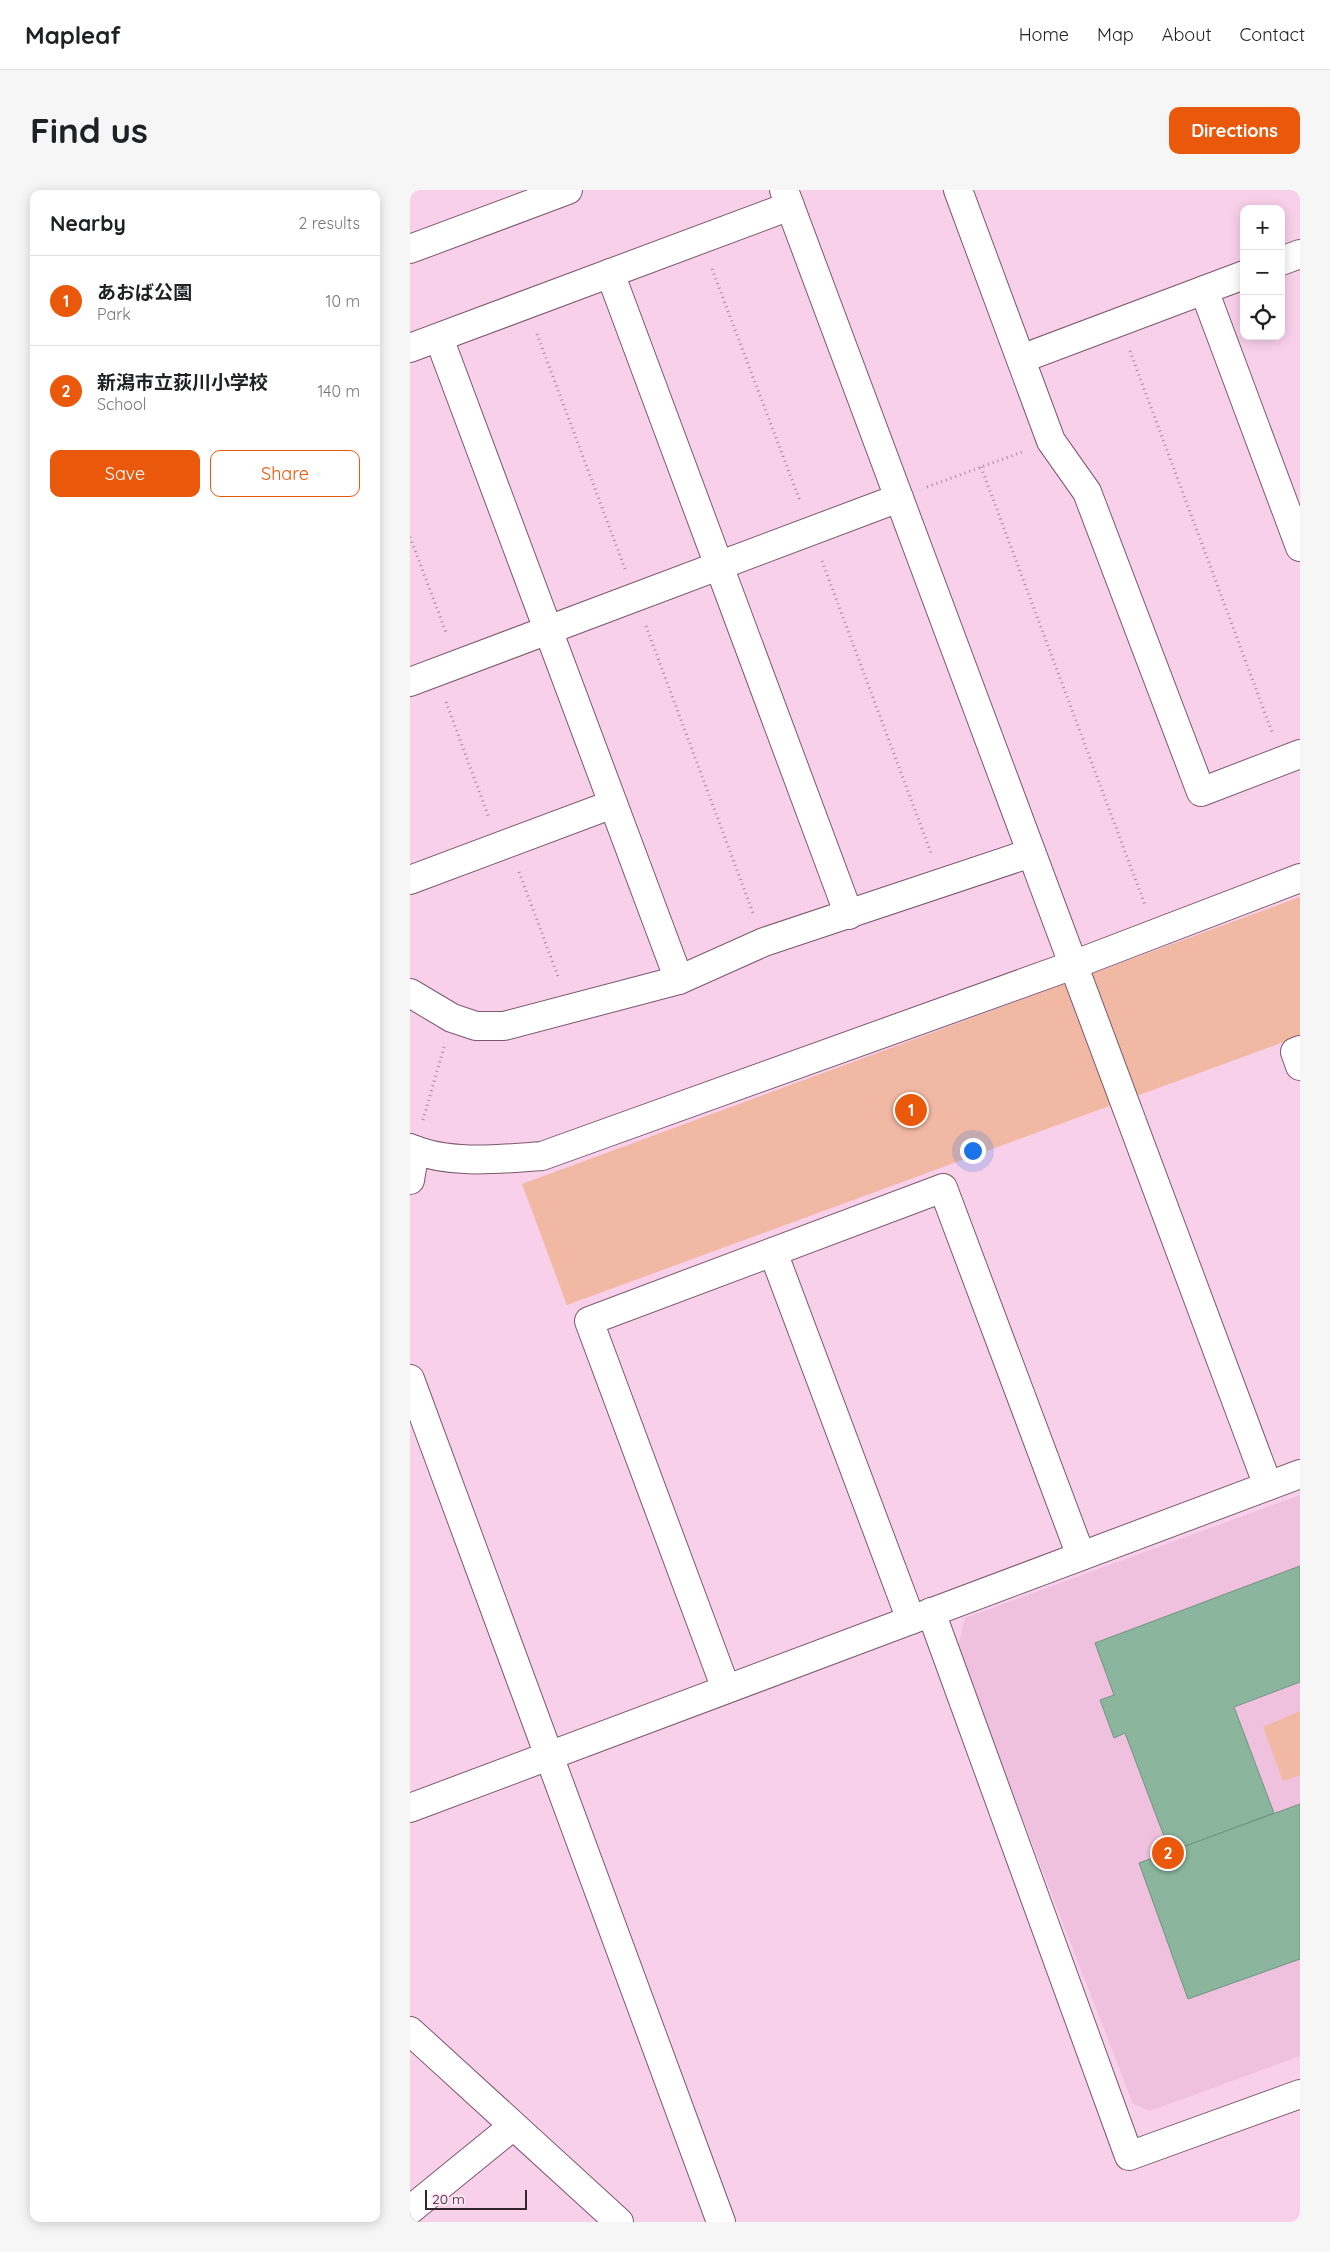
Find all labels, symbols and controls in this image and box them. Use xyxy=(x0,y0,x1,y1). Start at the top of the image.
text: Mapleaf xyxy=(25,20,121,50)
text: Home xyxy=(1019,23,1069,46)
text: Map xyxy=(1097,23,1134,46)
text: About xyxy=(1162,23,1212,46)
text: Contact xyxy=(1240,23,1305,46)
button: Directions xyxy=(1169,107,1300,154)
text: Find us xyxy=(30,108,148,152)
map controls xyxy=(1240,205,1285,340)
button: + xyxy=(1240,205,1285,250)
text: Nearby xyxy=(50,210,126,236)
text: 2 results xyxy=(298,213,360,233)
button: − xyxy=(1240,250,1285,295)
text: あおば公園 xyxy=(97,280,192,304)
text: 1 xyxy=(63,291,69,311)
text: 10 m xyxy=(326,291,360,311)
button: locate xyxy=(1240,295,1285,340)
text: Park xyxy=(97,304,131,324)
text: 新潟市立荻川小学校 xyxy=(97,370,268,394)
text: 2 xyxy=(61,381,71,401)
text: 140 m xyxy=(317,381,360,401)
text: School xyxy=(97,394,146,414)
button: Save xyxy=(50,450,200,497)
button: Share xyxy=(210,450,360,497)
pin: 1 xyxy=(895,1091,927,1129)
your location xyxy=(960,1138,986,1164)
pin: 2 xyxy=(1152,1834,1184,1872)
scale bar xyxy=(425,2187,528,2210)
text: 20 m xyxy=(432,2190,465,2208)

